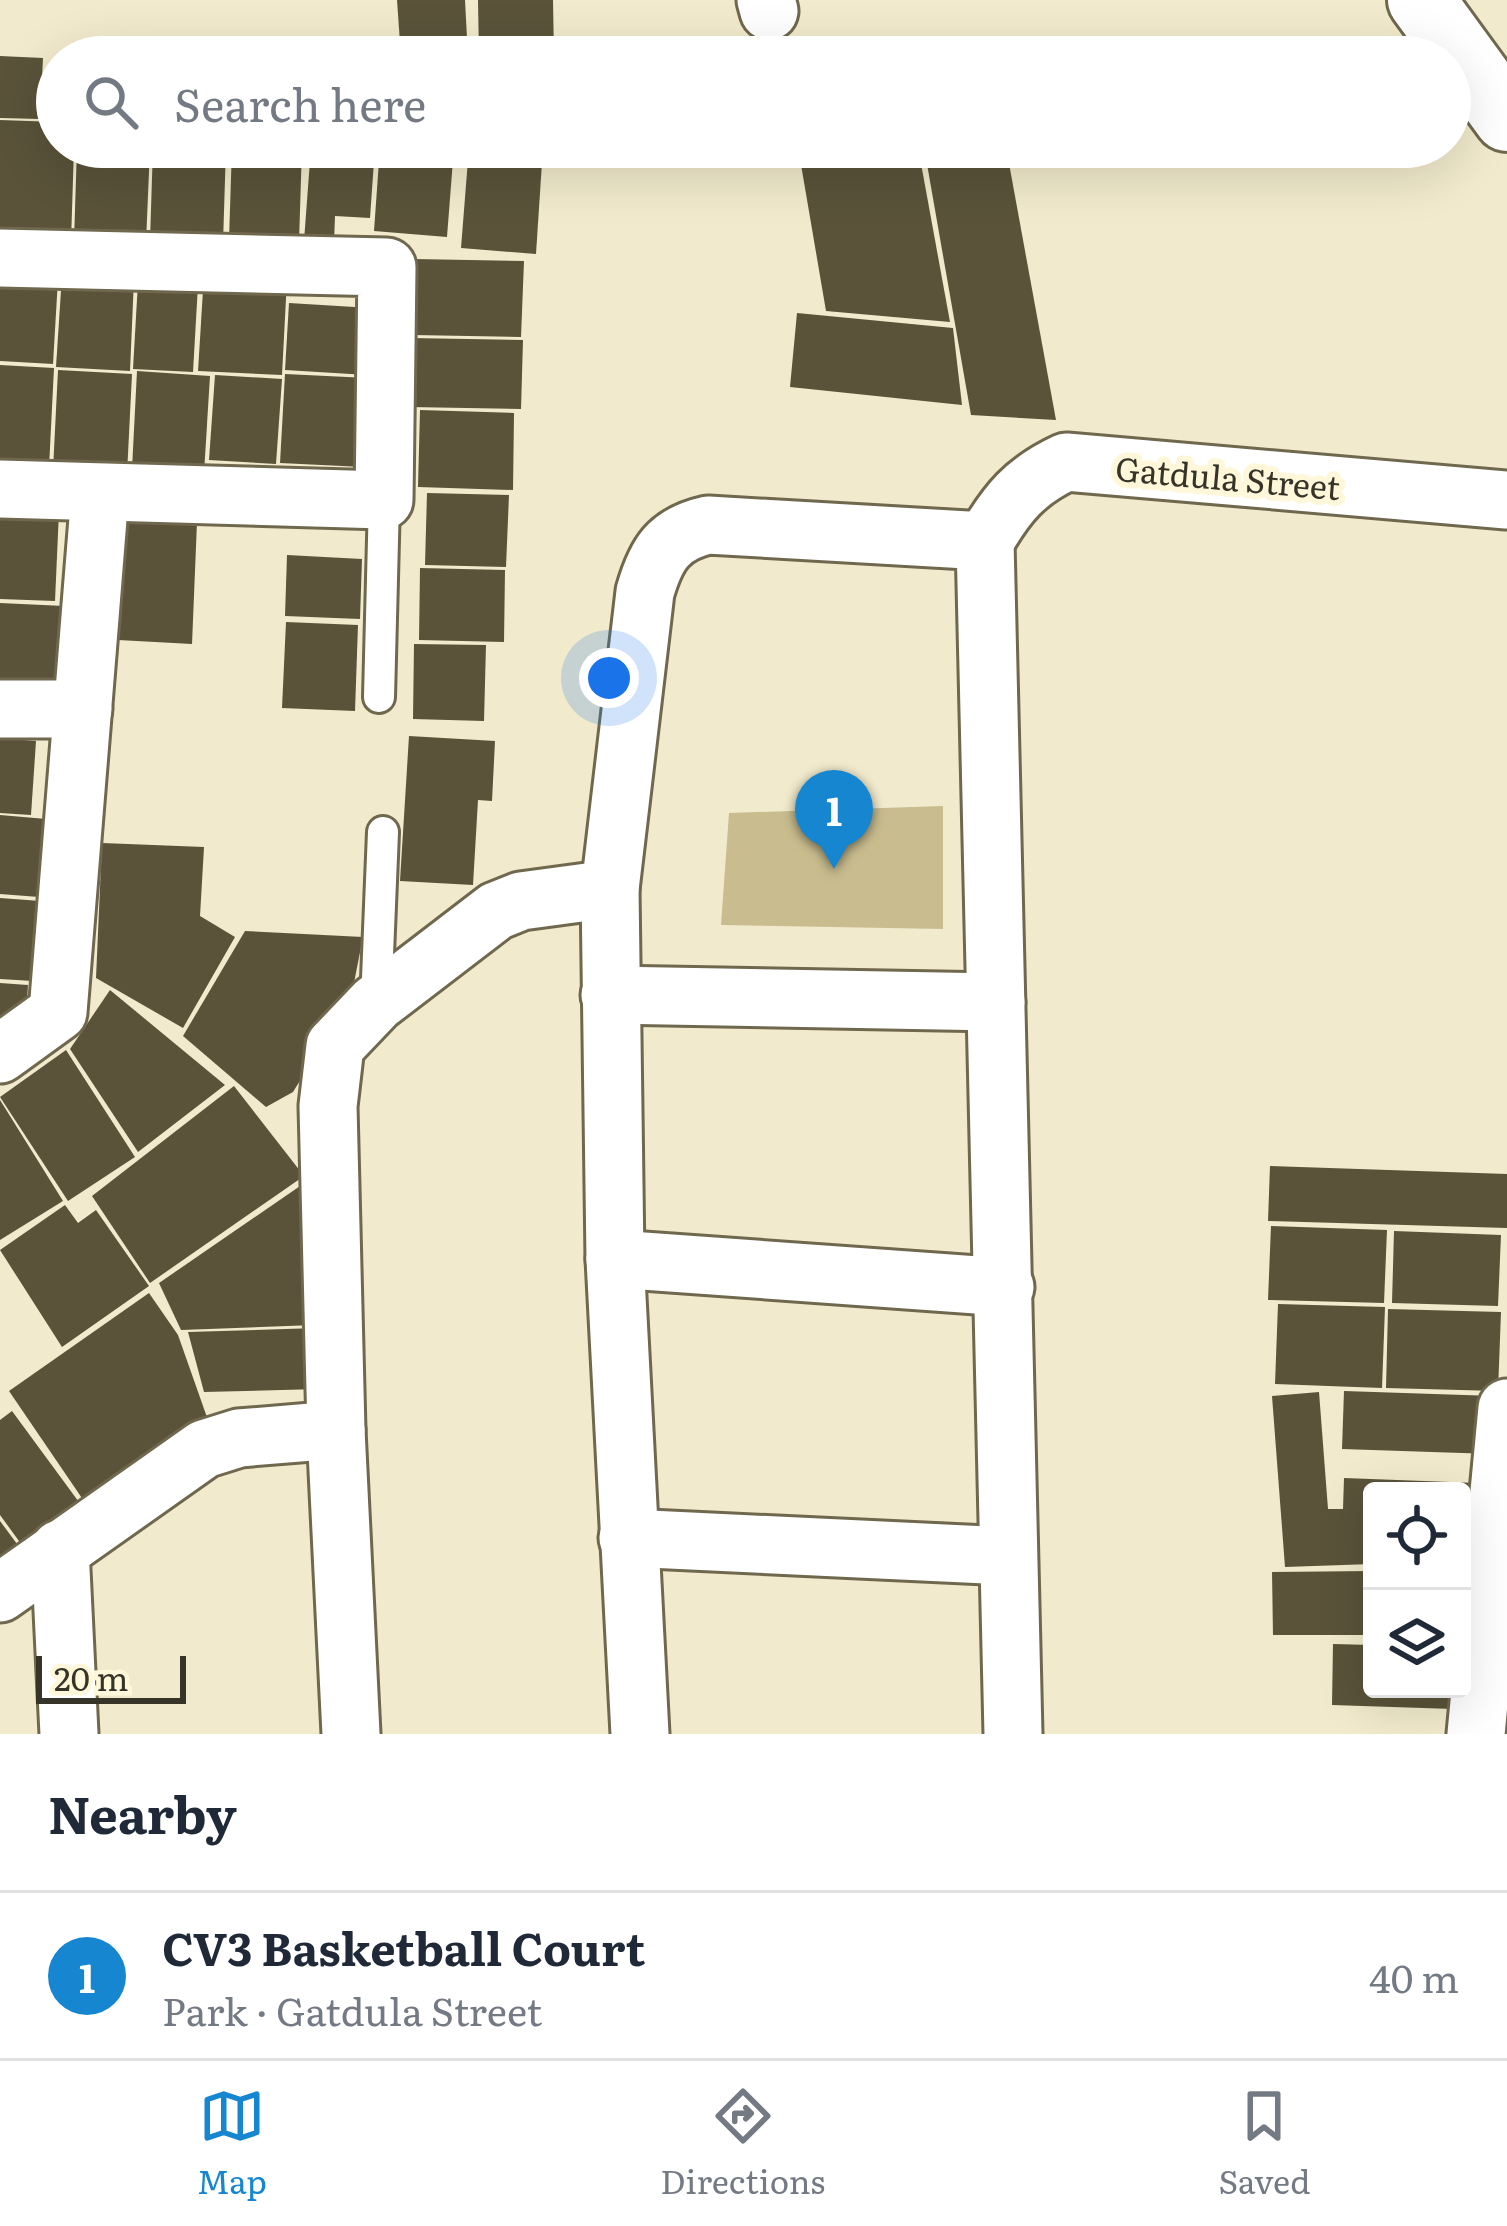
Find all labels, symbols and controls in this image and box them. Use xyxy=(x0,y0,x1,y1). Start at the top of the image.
search box xyxy=(36,36,1471,168)
icon: search xyxy=(78,69,144,135)
text: Search here xyxy=(174,69,426,136)
street label: Gatdula Street xyxy=(1114,442,1343,510)
your location xyxy=(579,648,639,708)
pin: 1 xyxy=(795,770,873,869)
map controls xyxy=(1363,1482,1471,1698)
button: locate xyxy=(1363,1482,1471,1590)
button: layers xyxy=(1363,1590,1471,1698)
scale bar xyxy=(36,1650,186,1703)
text: 20 m xyxy=(54,1652,128,1701)
text: Nearby xyxy=(48,1774,237,1850)
text: CV3 Basketball Court xyxy=(162,1913,645,1980)
text: 1 xyxy=(79,1947,95,2005)
text: 40 m xyxy=(1369,1947,1459,2005)
text: Park · Gatdula Street xyxy=(162,1980,542,2038)
tab: Map xyxy=(197,2083,267,2204)
tab: Directions xyxy=(660,2083,825,2204)
tab: Saved xyxy=(1218,2083,1310,2204)

